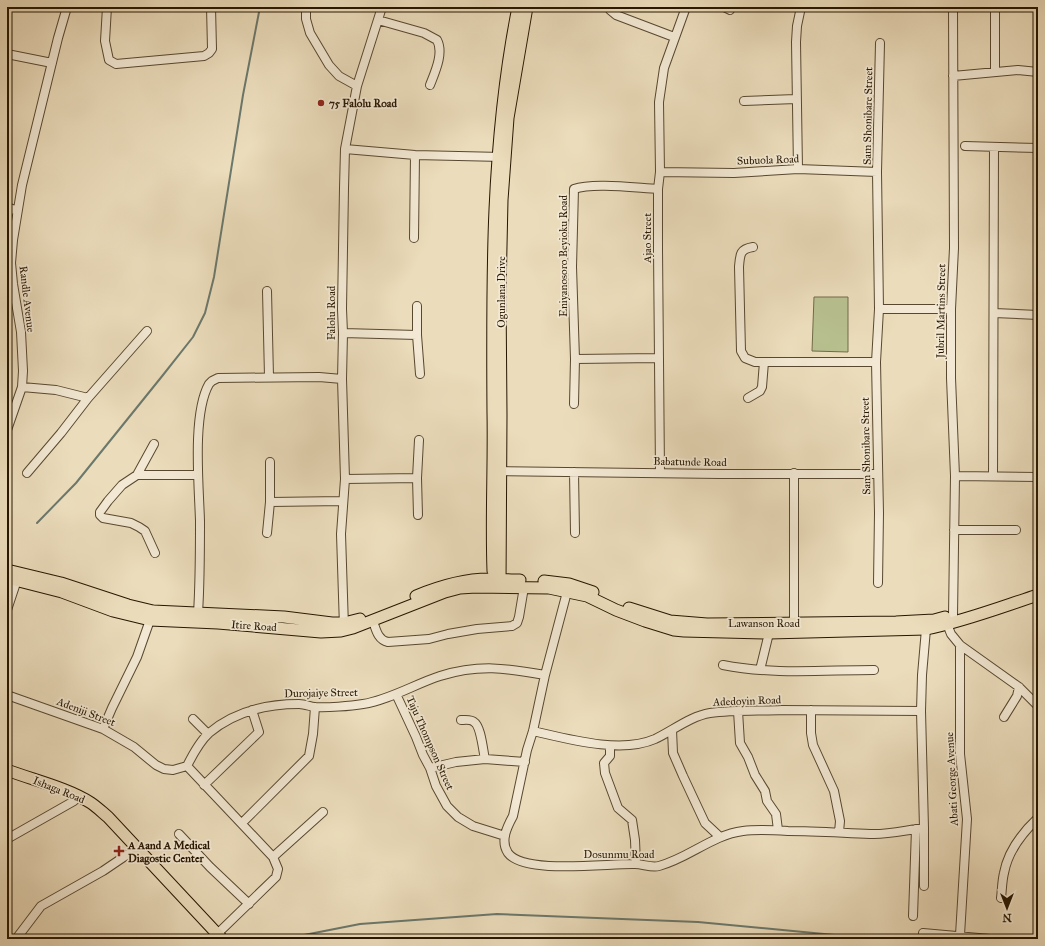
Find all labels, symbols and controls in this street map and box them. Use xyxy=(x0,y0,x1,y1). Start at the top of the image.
street label: Sam Shonibare Street xyxy=(861,67,875,165)
place label: 75 Falolu Road xyxy=(329,97,397,110)
marker: 75 Falolu Road xyxy=(316,98,326,108)
street label: Subuola Road xyxy=(737,152,800,168)
street label: Eniyanosoro Beyioku Road xyxy=(557,195,570,317)
street label: Ajao Street xyxy=(641,213,654,264)
street label: Ogunlana Drive xyxy=(495,256,508,328)
street label: Jubril Martins Street xyxy=(934,264,949,359)
street label: Randle Avenue xyxy=(16,265,38,333)
street label: Falolu Road xyxy=(325,285,338,340)
street label: Sam Shonibare Street xyxy=(859,397,873,495)
street label: Babatunde Road xyxy=(653,455,727,469)
street label: Lawanson Road xyxy=(728,617,800,630)
street label: Itire Road xyxy=(231,618,278,634)
street label: Durojaiye Street xyxy=(284,686,358,700)
street label: Adedoyin Road xyxy=(712,693,782,709)
street label: Adeniji Street xyxy=(54,694,117,729)
street label: Taju Thompson Street xyxy=(403,694,457,792)
street label: Abati George Avenue xyxy=(943,731,961,827)
street label: Ishaga Road xyxy=(31,774,87,807)
place label: A Aand A Medical Diagostic Center xyxy=(127,839,211,865)
marker: A Aand A Medical Diagostic Center xyxy=(113,845,125,857)
street label: Dosunmu Road xyxy=(584,848,655,861)
north arrow xyxy=(987,888,1027,928)
text: N xyxy=(1002,911,1012,924)

